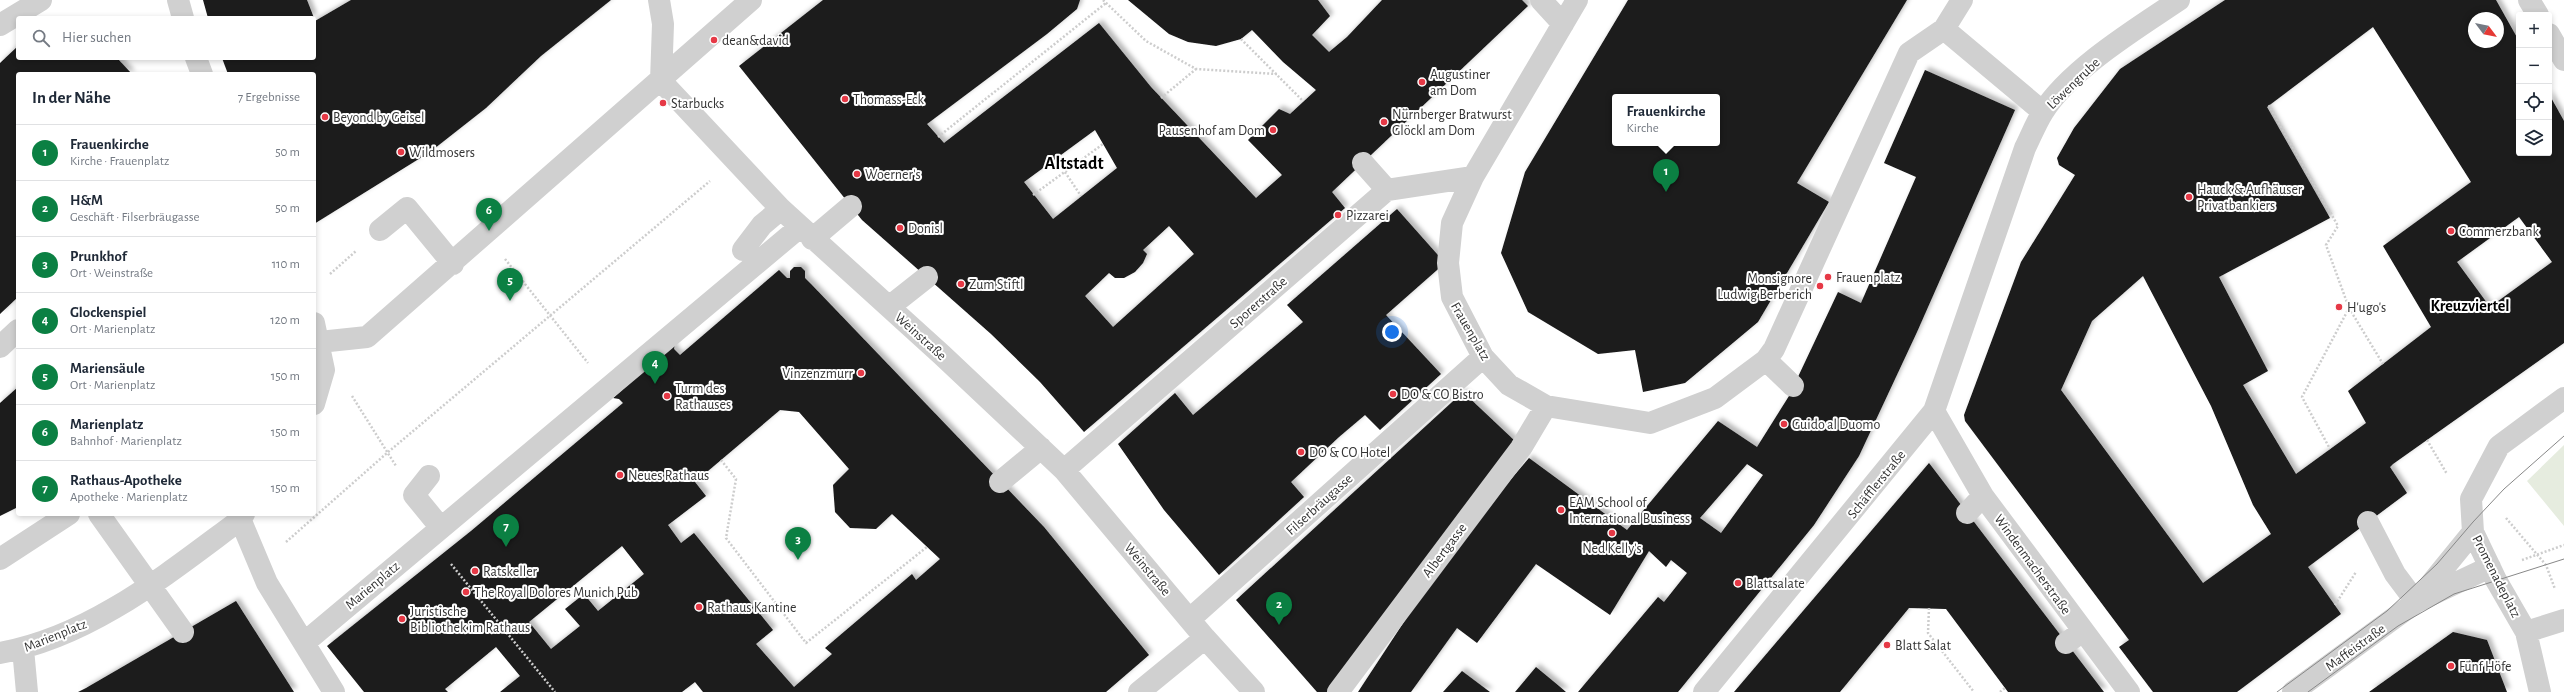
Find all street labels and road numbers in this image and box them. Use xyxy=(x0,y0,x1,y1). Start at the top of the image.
street label: Löwengrube xyxy=(2045,55,2103,112)
street label: Sporerstraße xyxy=(1227,274,1290,331)
street label: Frauenplatz xyxy=(1448,300,1492,363)
street label: Weinstraße xyxy=(892,310,949,363)
street label: Schäfflerstraße xyxy=(1845,448,1908,521)
street label: Filserbräugasse xyxy=(1284,471,1356,538)
street label: Windenmacherstraße xyxy=(1991,512,2073,617)
street label: Albertgasse xyxy=(1420,521,1470,580)
street label: Promenadeplatz xyxy=(2469,533,2523,620)
street label: Weinstraße xyxy=(1121,541,1173,599)
street label: Marienplatz xyxy=(343,559,403,612)
street label: Marienplatz xyxy=(22,617,89,655)
street label: Maffeistraße xyxy=(2323,622,2388,674)

